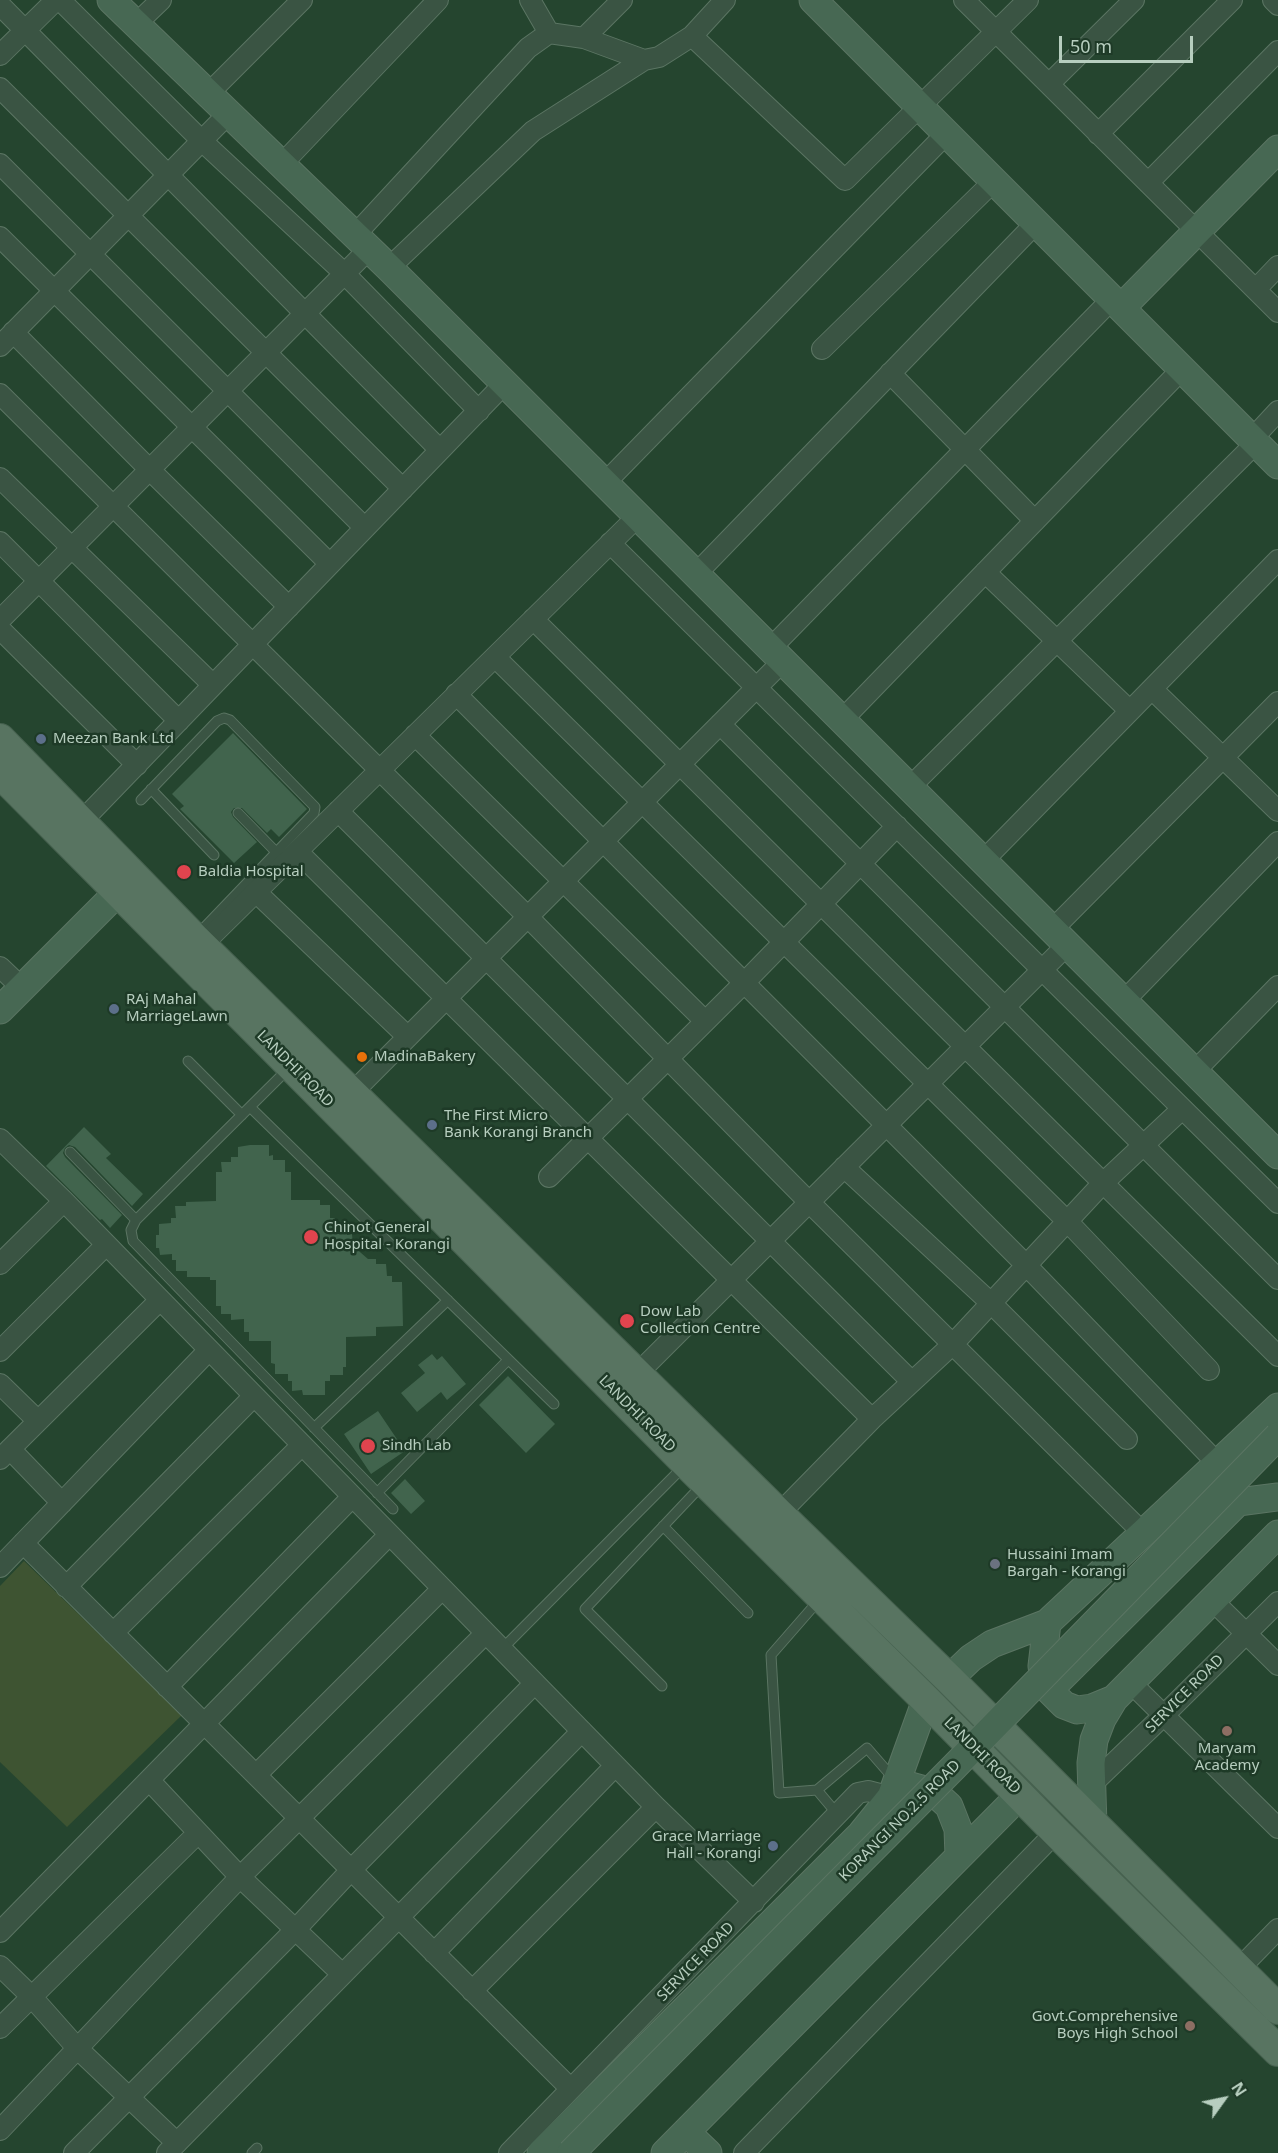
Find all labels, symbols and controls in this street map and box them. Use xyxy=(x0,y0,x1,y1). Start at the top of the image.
scale bar xyxy=(1062,24,1196,62)
text: 50 m xyxy=(1070,34,1112,58)
place label: Meezan Bank Ltd xyxy=(53,730,174,748)
marker: Meezan Bank Ltd xyxy=(34,732,48,746)
marker: Baldia Hospital xyxy=(175,863,193,881)
place label: Baldia Hospital xyxy=(198,863,304,881)
place label: RAj Mahal MarriageLawn xyxy=(126,991,228,1026)
marker: RAj Mahal MarriageLawn xyxy=(107,1002,121,1016)
street label: LANDHI ROAD xyxy=(253,1027,337,1111)
place label: MadinaBakery xyxy=(374,1048,475,1066)
marker: MadinaBakery xyxy=(355,1050,369,1064)
place label: The First Micro Bank Korangi Branch xyxy=(444,1107,592,1142)
marker: The First Micro Bank Korangi Branch xyxy=(425,1118,439,1132)
place label: Chinot General Hospital - Korangi xyxy=(324,1219,450,1254)
marker: Chinot General Hospital - Korangi xyxy=(302,1228,320,1246)
place label: Dow Lab Collection Centre xyxy=(640,1303,760,1338)
marker: Dow Lab Collection Centre xyxy=(618,1312,636,1330)
street label: LANDHI ROAD xyxy=(595,1372,679,1456)
marker: Sindh Lab xyxy=(359,1437,377,1455)
place label: Sindh Lab xyxy=(382,1437,451,1455)
place label: Hussaini Imam Bargah - Korangi xyxy=(1007,1546,1126,1581)
marker: Hussaini Imam Bargah - Korangi xyxy=(988,1557,1002,1571)
street label: SERVICE ROAD xyxy=(1142,1651,1228,1737)
street label: LANDHI ROAD xyxy=(940,1714,1024,1798)
marker: Maryam Academy xyxy=(1220,1724,1234,1738)
place label: Maryam Academy xyxy=(1195,1740,1259,1775)
street label: KORANGI NO.2.5 ROAD xyxy=(836,1757,964,1885)
place label: Grace Marriage Hall - Korangi xyxy=(652,1828,761,1863)
marker: Grace Marriage Hall - Korangi xyxy=(766,1839,780,1853)
street label: SERVICE ROAD xyxy=(654,1919,738,2005)
place label: Govt.Comprehensive Boys High School xyxy=(1032,2008,1178,2043)
marker: Govt.Comprehensive Boys High School xyxy=(1183,2019,1197,2033)
north arrow xyxy=(1194,2069,1254,2129)
text: N xyxy=(1226,2078,1252,2101)

